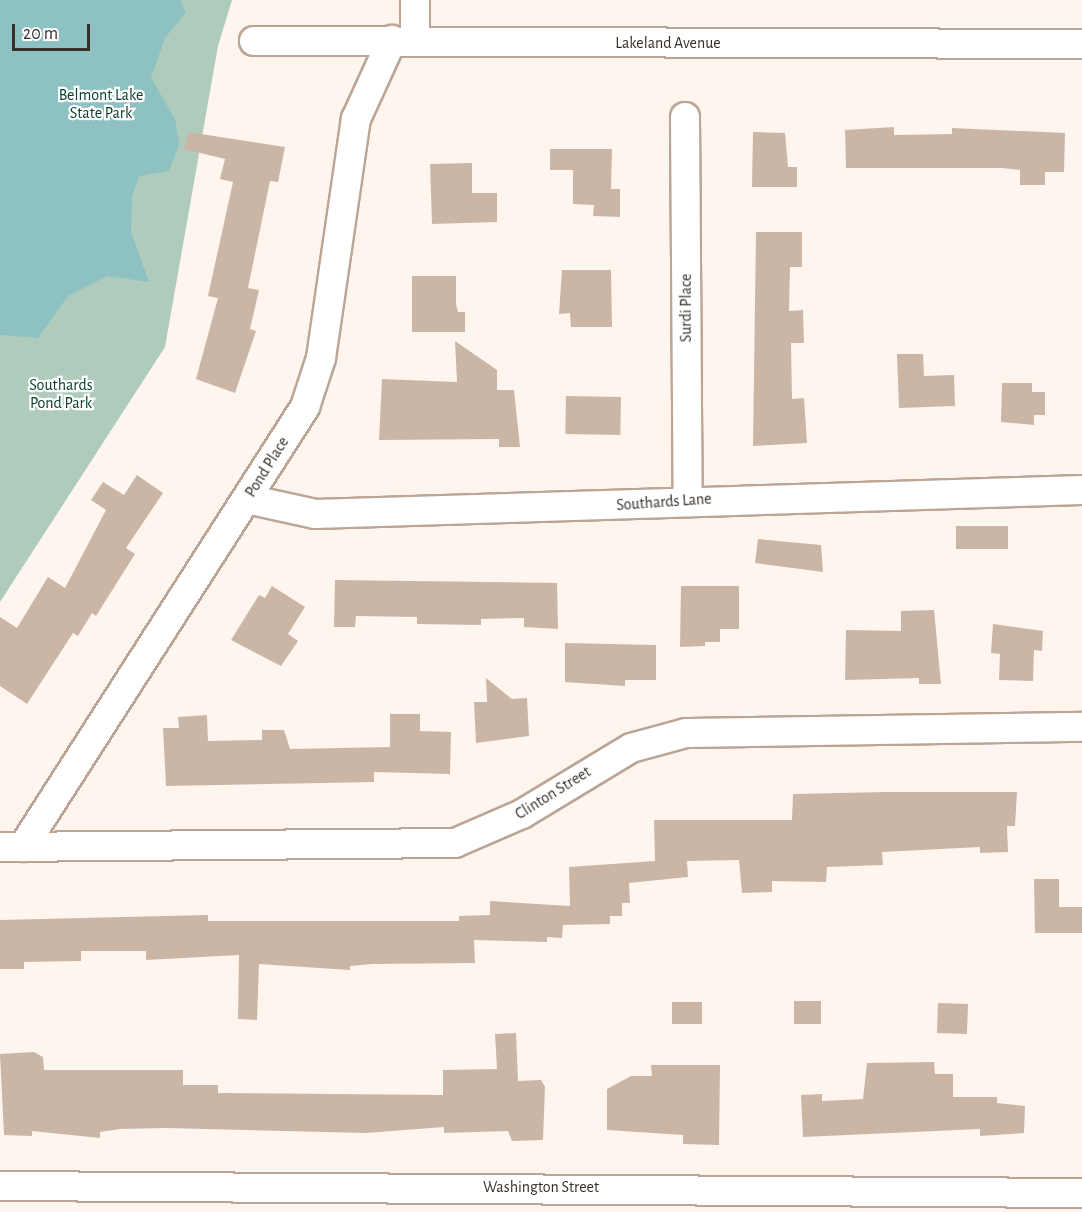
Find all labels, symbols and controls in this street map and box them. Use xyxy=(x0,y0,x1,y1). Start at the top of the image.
scale bar xyxy=(15,12,93,50)
text: 20 m xyxy=(23,25,58,43)
street label: Lakeland Avenue xyxy=(615,33,721,53)
park label: Belmont Lake State Park xyxy=(59,85,143,123)
street label: Surdi Place xyxy=(676,274,696,342)
park label: Southards Pond Park xyxy=(29,375,93,413)
street label: Pond Place xyxy=(241,433,293,501)
street label: Southards Lane xyxy=(616,489,712,515)
street label: Clinton Street xyxy=(512,762,594,824)
street label: Washington Street xyxy=(483,1177,599,1197)

